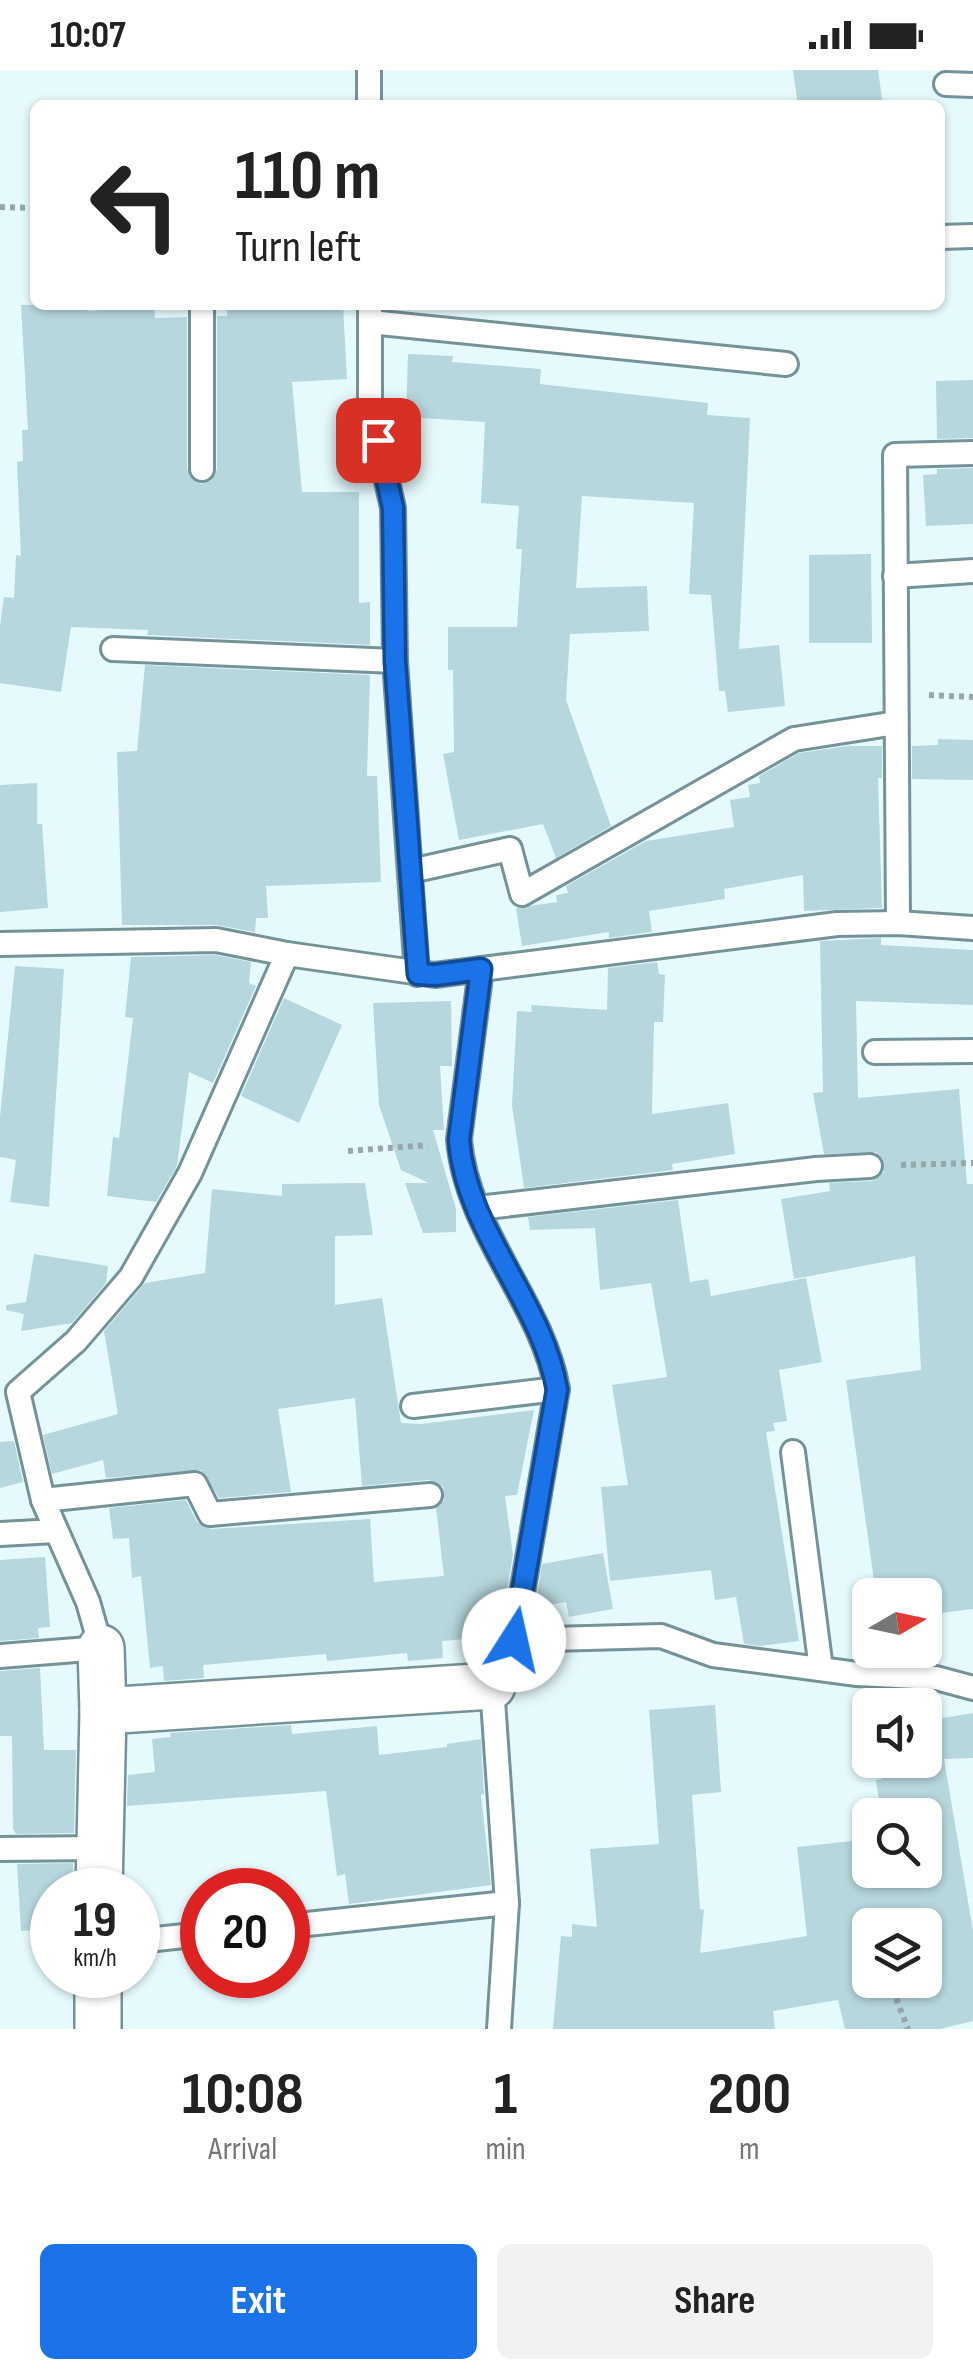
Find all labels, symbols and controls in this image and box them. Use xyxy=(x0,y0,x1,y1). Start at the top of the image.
text: 10:07 xyxy=(50,13,126,58)
text: 110 m xyxy=(235,135,381,219)
icon: left xyxy=(70,140,200,270)
text: Turn left xyxy=(235,220,361,275)
pin xyxy=(336,398,421,483)
icon: arrive xyxy=(351,413,406,468)
north arrow xyxy=(852,1578,942,1668)
map controls xyxy=(852,1578,942,1998)
position arrow xyxy=(462,1588,566,1692)
button: sound xyxy=(852,1688,942,1778)
button: search xyxy=(852,1798,942,1888)
speed limit sign: 20 xyxy=(180,1868,310,1998)
text: 19 xyxy=(73,1891,117,1951)
button: layers xyxy=(852,1908,942,1998)
text: km/h xyxy=(73,1943,117,1974)
text: 10:08 xyxy=(182,2059,304,2131)
text: 1 xyxy=(494,2059,517,2131)
text: 200 xyxy=(708,2059,791,2131)
text: Arrival xyxy=(208,2130,277,2169)
text: min xyxy=(486,2130,526,2169)
text: m xyxy=(739,2130,760,2169)
button: Exit xyxy=(40,2244,477,2359)
button: Share xyxy=(497,2244,933,2359)

